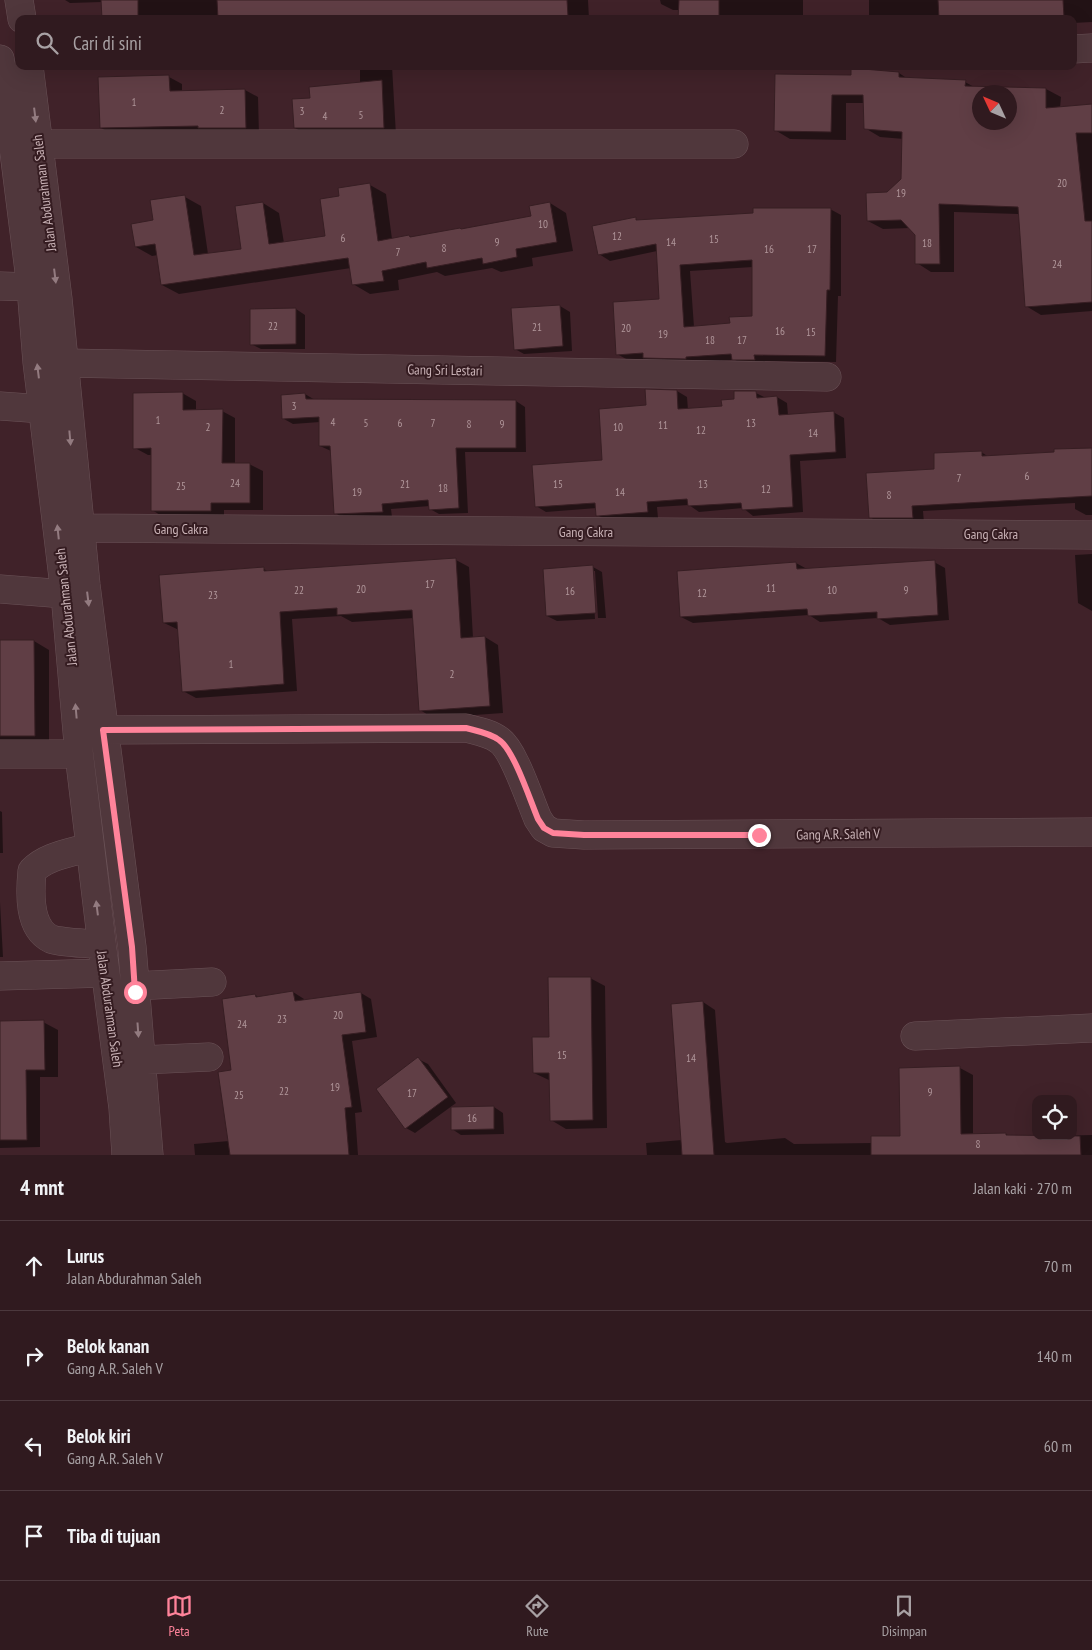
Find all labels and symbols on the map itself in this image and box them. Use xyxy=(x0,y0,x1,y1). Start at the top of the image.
north arrow xyxy=(972,85,1017,130)
house number: 1 xyxy=(132,95,137,109)
house number: 2 xyxy=(220,103,225,117)
house number: 3 xyxy=(300,104,305,118)
one-way arrow xyxy=(31,107,39,123)
house number: 5 xyxy=(359,108,364,122)
house number: 4 xyxy=(323,109,328,123)
street label: Jalan Abdurahman Saleh xyxy=(28,134,60,253)
house number: 20 xyxy=(1057,176,1067,190)
house number: 19 xyxy=(896,186,906,200)
house number: 10 xyxy=(538,217,548,231)
house number: 12 xyxy=(612,229,622,243)
house number: 6 xyxy=(341,231,346,245)
house number: 15 xyxy=(709,232,719,246)
house number: 9 xyxy=(495,235,500,249)
house number: 14 xyxy=(666,235,676,249)
house number: 18 xyxy=(922,236,932,250)
house number: 8 xyxy=(442,241,447,255)
house number: 16 xyxy=(764,242,774,256)
house number: 17 xyxy=(807,242,817,256)
house number: 7 xyxy=(396,245,401,259)
house number: 24 xyxy=(1052,257,1062,271)
one-way arrow xyxy=(51,268,59,284)
house number: 22 xyxy=(268,319,278,333)
house number: 21 xyxy=(532,320,542,334)
house number: 20 xyxy=(621,321,631,335)
house number: 16 xyxy=(775,324,785,338)
house number: 15 xyxy=(806,325,816,339)
house number: 19 xyxy=(658,327,668,341)
house number: 18 xyxy=(705,333,715,347)
house number: 17 xyxy=(737,333,747,347)
street label: Gang Sri Lestari xyxy=(407,360,483,380)
one-way arrow xyxy=(34,363,42,379)
house number: 3 xyxy=(292,399,297,413)
house number: 1 xyxy=(156,413,161,427)
house number: 4 xyxy=(331,415,336,429)
house number: 5 xyxy=(364,416,369,430)
house number: 6 xyxy=(398,416,403,430)
house number: 7 xyxy=(431,416,436,430)
house number: 13 xyxy=(746,416,756,430)
house number: 8 xyxy=(467,417,472,431)
house number: 9 xyxy=(500,417,505,431)
house number: 11 xyxy=(658,418,668,432)
house number: 2 xyxy=(206,420,211,434)
house number: 10 xyxy=(613,420,623,434)
house number: 12 xyxy=(696,423,706,437)
house number: 14 xyxy=(808,426,818,440)
one-way arrow xyxy=(66,430,74,446)
house number: 6 xyxy=(1025,469,1030,483)
house number: 7 xyxy=(957,471,962,485)
house number: 24 xyxy=(230,476,240,490)
house number: 21 xyxy=(400,477,410,491)
house number: 15 xyxy=(553,477,563,491)
house number: 13 xyxy=(698,477,708,491)
house number: 25 xyxy=(176,479,186,493)
house number: 18 xyxy=(438,481,448,495)
house number: 12 xyxy=(761,482,771,496)
house number: 19 xyxy=(352,485,362,499)
house number: 14 xyxy=(615,485,625,499)
house number: 8 xyxy=(887,488,892,502)
street label: Gang Cakra xyxy=(154,520,208,538)
street label: Gang Cakra xyxy=(559,523,613,541)
one-way arrow xyxy=(54,524,62,540)
street label: Gang Cakra xyxy=(964,525,1018,543)
street label: Jalan Abdurahman Saleh xyxy=(51,548,81,667)
house number: 17 xyxy=(425,577,435,591)
house number: 11 xyxy=(766,581,776,595)
house number: 20 xyxy=(356,582,366,596)
house number: 22 xyxy=(294,583,304,597)
house number: 10 xyxy=(827,583,837,597)
house number: 9 xyxy=(904,583,909,597)
house number: 16 xyxy=(565,584,575,598)
house number: 12 xyxy=(697,586,707,600)
house number: 23 xyxy=(208,588,218,602)
one-way arrow xyxy=(84,591,92,607)
house number: 1 xyxy=(229,657,234,671)
house number: 2 xyxy=(450,667,455,681)
one-way arrow xyxy=(71,703,79,719)
route end xyxy=(748,824,771,847)
street label: Gang A.R. Saleh V xyxy=(796,824,881,844)
one-way arrow xyxy=(93,899,101,915)
street label: Jalan Abdurahman Saleh xyxy=(93,949,127,1069)
route start xyxy=(124,981,147,1004)
house number: 20 xyxy=(333,1008,343,1022)
house number: 23 xyxy=(277,1012,287,1026)
house number: 24 xyxy=(237,1017,247,1031)
one-way arrow xyxy=(135,1023,143,1039)
house number: 15 xyxy=(557,1048,567,1062)
house number: 14 xyxy=(686,1051,696,1065)
house number: 19 xyxy=(330,1080,340,1094)
house number: 22 xyxy=(279,1084,289,1098)
house number: 9 xyxy=(928,1085,933,1099)
house number: 17 xyxy=(407,1086,417,1100)
house number: 25 xyxy=(234,1088,244,1102)
house number: 16 xyxy=(467,1111,477,1125)
house number: 8 xyxy=(976,1137,981,1151)

